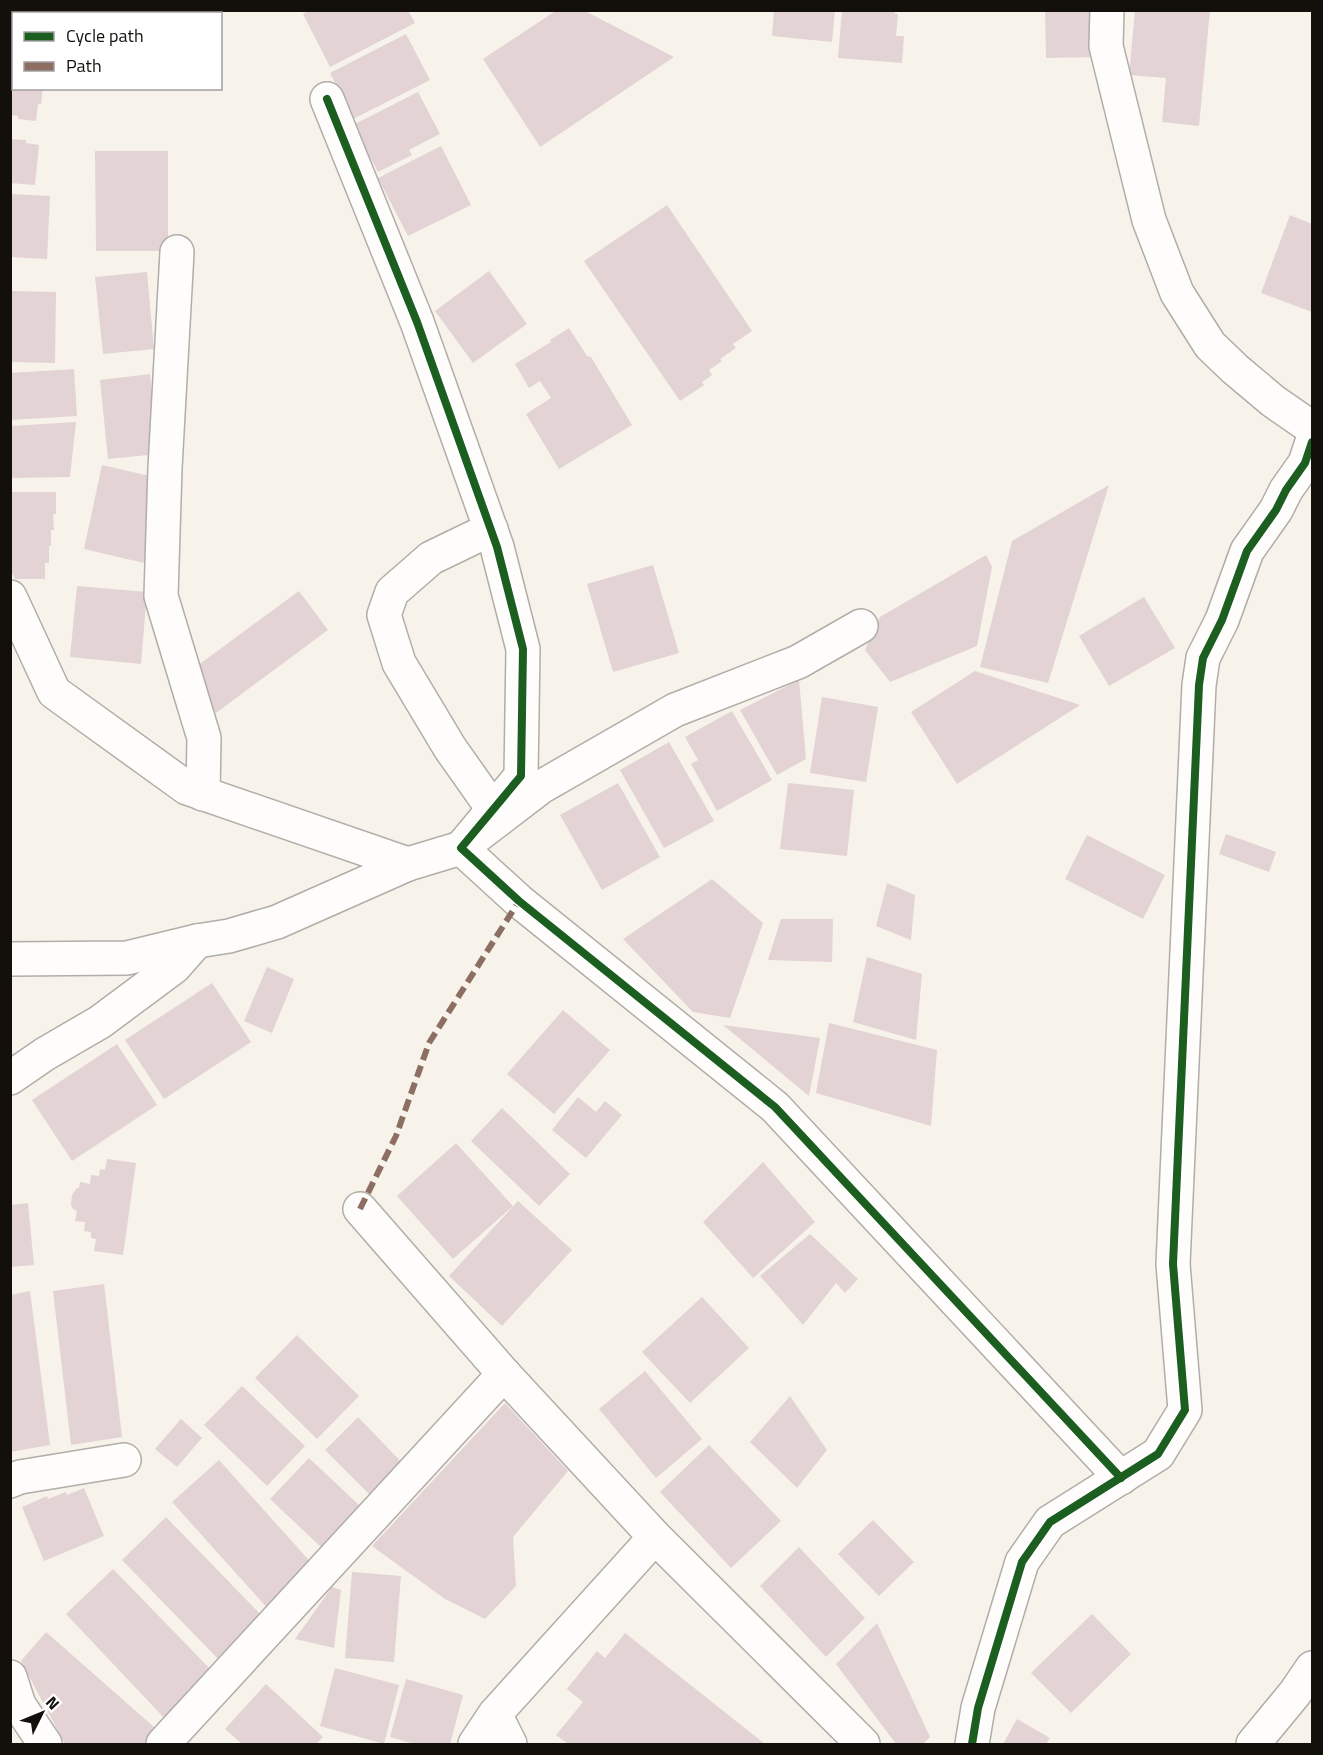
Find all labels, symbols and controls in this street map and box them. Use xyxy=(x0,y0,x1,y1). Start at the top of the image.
legend xyxy=(12,12,222,90)
text: Cycle path xyxy=(66,22,144,49)
text: Path xyxy=(66,52,102,79)
north arrow xyxy=(12,1683,72,1743)
text: N xyxy=(40,1691,66,1715)

